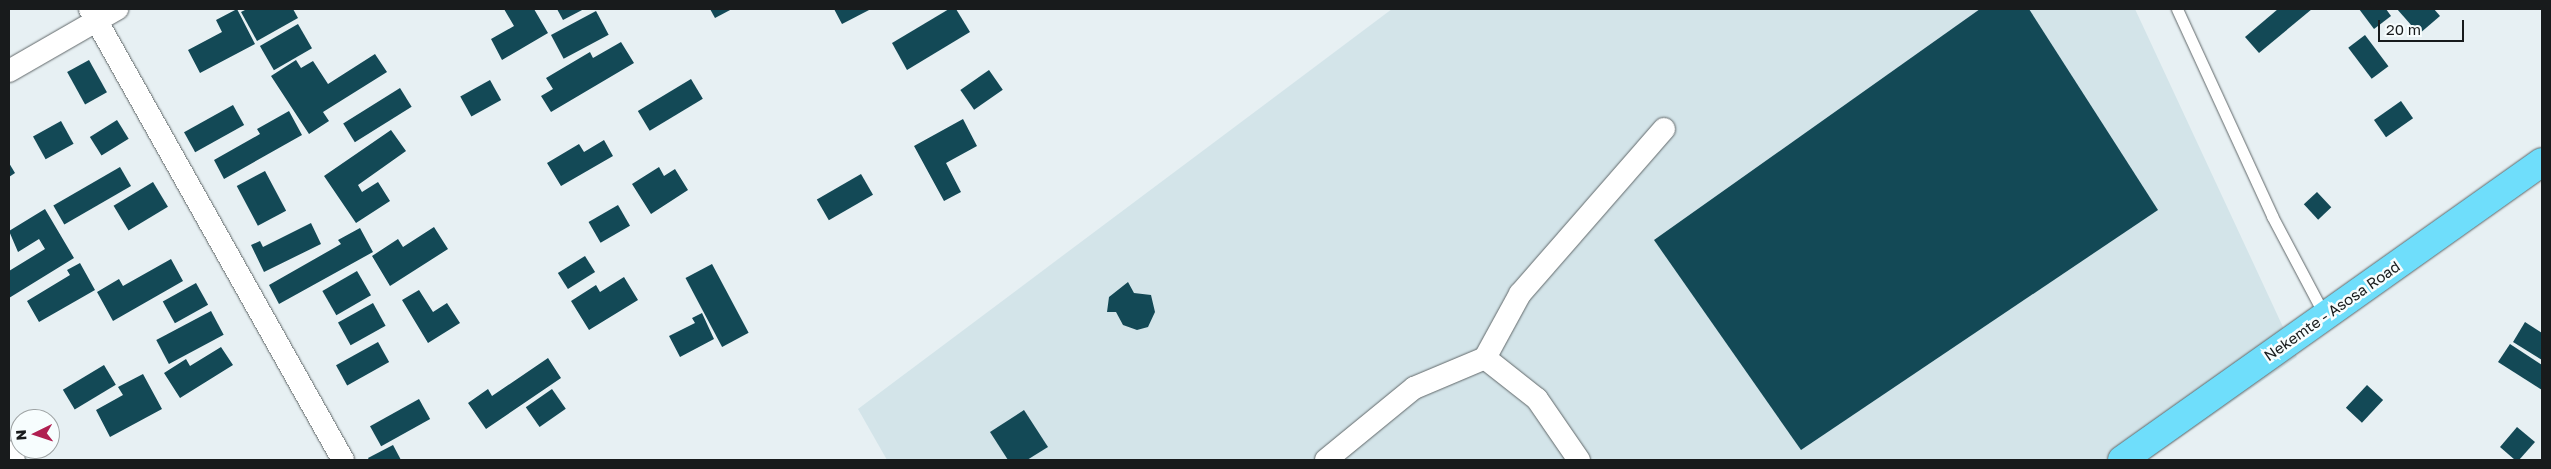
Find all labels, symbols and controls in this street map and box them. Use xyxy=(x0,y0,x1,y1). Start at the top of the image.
scale bar xyxy=(2381,10,2467,42)
text: 20 m xyxy=(2386,20,2421,38)
street label: Nekemte - Asosa Road xyxy=(2261,257,2403,365)
north arrow xyxy=(10,409,60,459)
text: N xyxy=(12,429,29,441)

